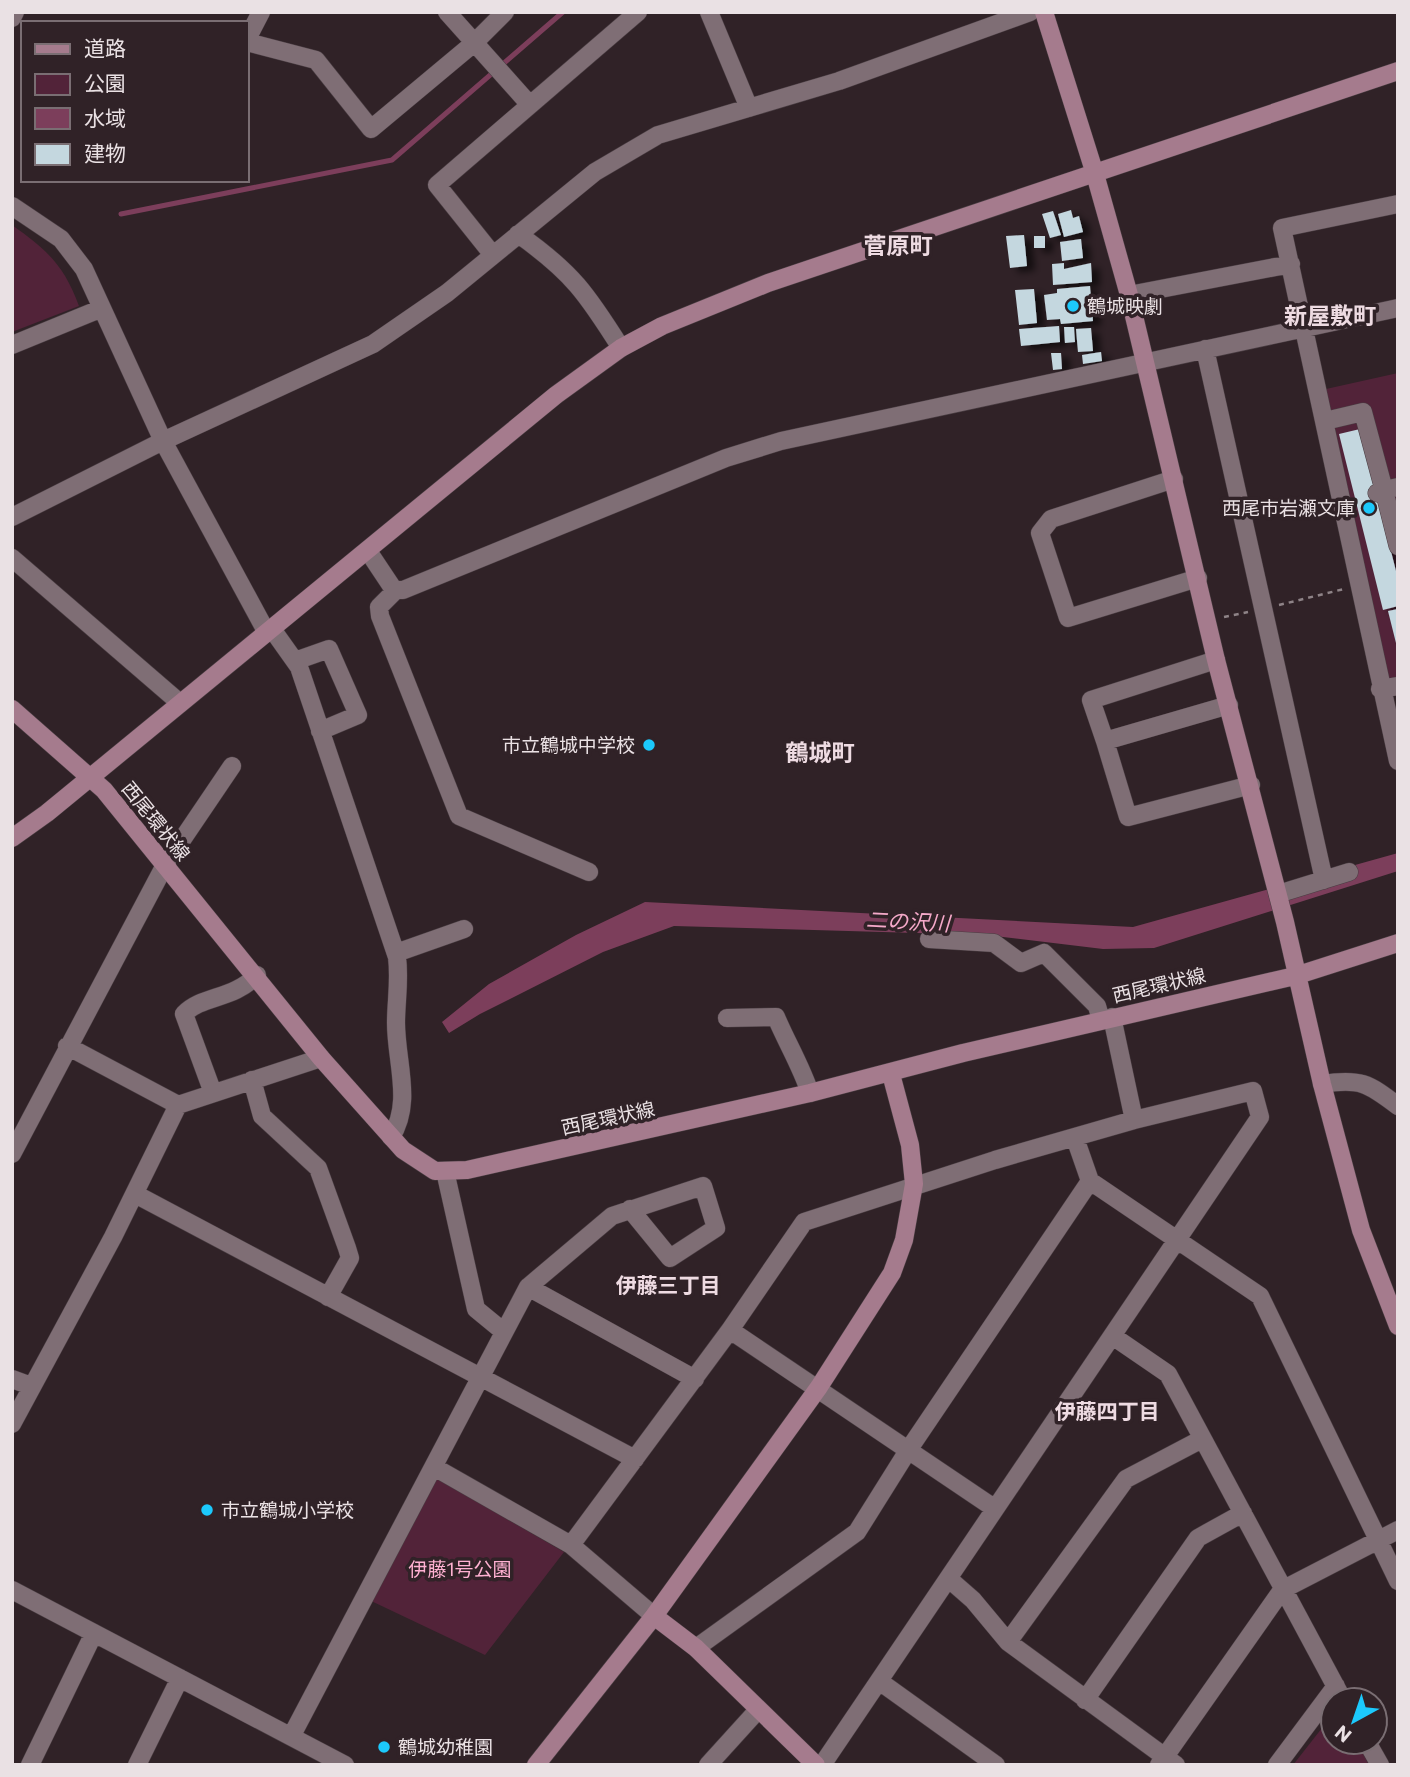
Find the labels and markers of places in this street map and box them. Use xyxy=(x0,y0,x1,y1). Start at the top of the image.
place label: 鶴城映劇 xyxy=(1087,294,1163,317)
marker: 鶴城映劇 xyxy=(1065,298,1081,314)
place label: 西尾市岩瀬文庫 xyxy=(1222,496,1355,519)
marker: 西尾市岩瀬文庫 xyxy=(1361,500,1377,516)
place label: 市立鶴城中学校 xyxy=(502,733,635,756)
marker: 市立鶴城中学校 xyxy=(641,737,657,753)
place label: 市立鶴城小学校 xyxy=(221,1498,354,1521)
marker: 市立鶴城小学校 xyxy=(199,1502,215,1518)
place label: 鶴城幼稚園 xyxy=(398,1735,493,1758)
marker: 鶴城幼稚園 xyxy=(376,1739,392,1755)

